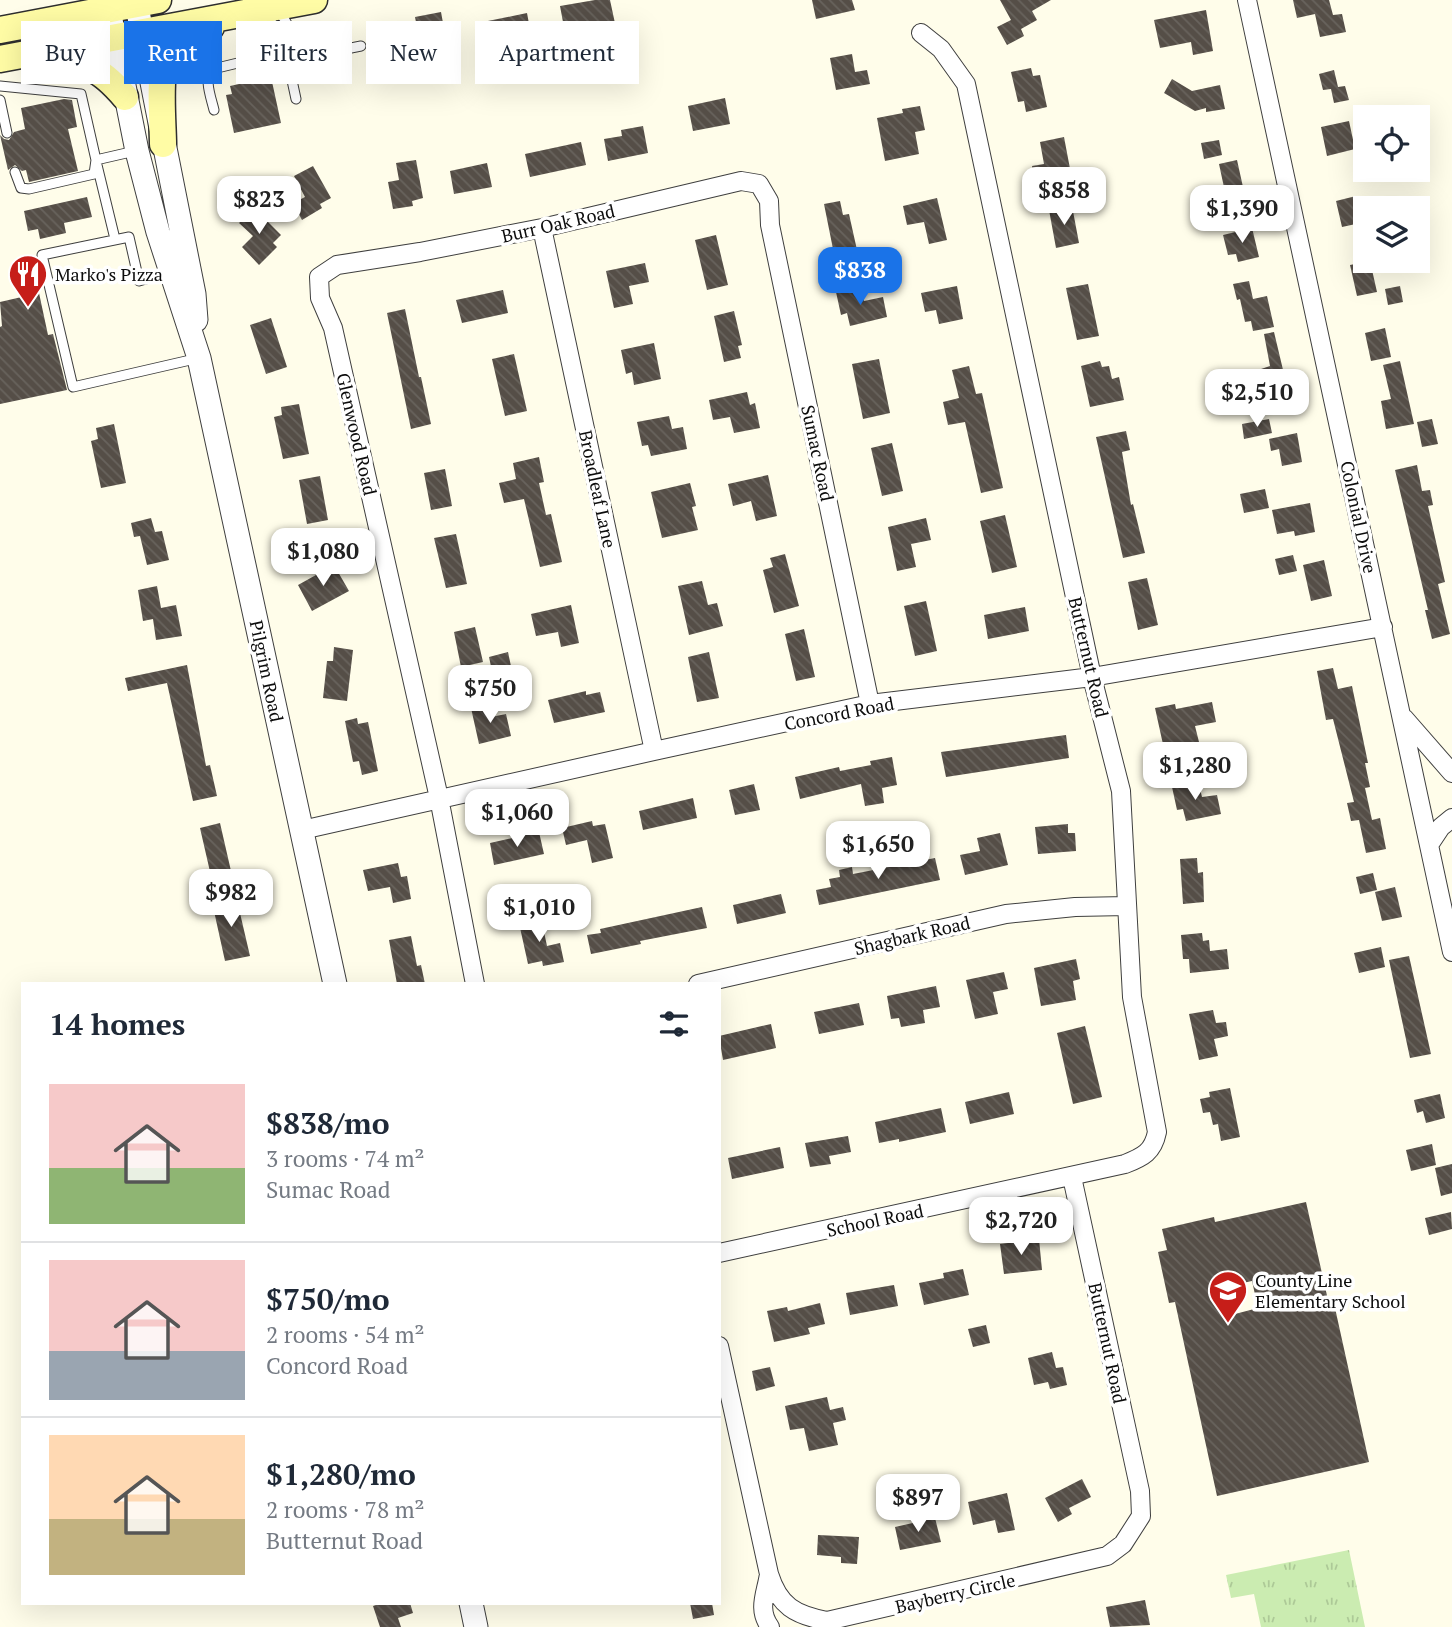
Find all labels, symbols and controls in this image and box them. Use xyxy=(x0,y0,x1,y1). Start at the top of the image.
chip: Buy xyxy=(21,21,110,84)
chip: Rent xyxy=(124,21,222,84)
chip: Filters xyxy=(236,21,352,84)
chip: New xyxy=(366,21,461,84)
chip: Apartment xyxy=(475,21,639,84)
map controls xyxy=(1353,105,1430,273)
button: locate xyxy=(1353,105,1430,182)
pin: $858 xyxy=(1023,168,1105,227)
text: $858 xyxy=(1038,174,1090,205)
pin: $823 xyxy=(218,176,300,236)
text: $823 xyxy=(233,183,285,214)
pin: $1,390 xyxy=(1185,186,1299,245)
text: $1,390 xyxy=(1206,192,1278,223)
button: layers xyxy=(1353,196,1430,273)
street label: Burr Oak Road xyxy=(499,198,617,248)
pin: $838 xyxy=(819,247,901,307)
restaurant icon: Marko's Pizza xyxy=(7,253,49,308)
text: $838 xyxy=(834,254,886,285)
place label: Marko's Pizza xyxy=(55,262,163,286)
street label: Glenwood Road xyxy=(331,370,383,498)
pin: $2,510 xyxy=(1200,370,1314,429)
text: $2,510 xyxy=(1221,376,1293,407)
street label: Sumac Road xyxy=(796,403,840,503)
street label: Broadleaf Lane xyxy=(574,428,622,550)
street label: Colonial Drive xyxy=(1335,459,1383,575)
pin: $1,080 xyxy=(266,528,380,588)
text: $1,080 xyxy=(287,535,359,566)
street label: Butternut Road xyxy=(1063,594,1115,720)
street label: Pilgrim Road xyxy=(245,618,289,724)
pin: $750 xyxy=(449,666,531,725)
text: $750 xyxy=(464,672,516,703)
street label: Concord Road xyxy=(782,691,896,735)
pin: $1,280 xyxy=(1138,742,1252,802)
text: $1,280 xyxy=(1159,749,1231,780)
pin: $1,060 xyxy=(460,790,574,849)
text: $1,060 xyxy=(481,796,553,827)
pin: $1,650 xyxy=(821,822,935,881)
text: $1,650 xyxy=(842,828,914,859)
pin: $982 xyxy=(190,870,272,929)
text: $982 xyxy=(205,876,257,907)
pin: $1,010 xyxy=(482,884,596,944)
text: $1,010 xyxy=(503,891,575,922)
street label: Shagbark Road xyxy=(852,910,972,960)
text: 14 homes xyxy=(49,1004,185,1044)
icon: filters xyxy=(655,1005,693,1043)
text: $838/mo xyxy=(266,1103,390,1143)
icon: home xyxy=(105,1112,189,1196)
text: 3 rooms · 74 m² xyxy=(266,1143,425,1174)
text: Sumac Road xyxy=(266,1174,391,1205)
street label: School Road xyxy=(824,1198,926,1242)
pin: $2,720 xyxy=(964,1198,1078,1257)
text: $2,720 xyxy=(985,1204,1057,1235)
place label: County Line Elementary School xyxy=(1255,1268,1406,1313)
school or university icon: County Line Elementary School xyxy=(1207,1269,1249,1324)
text: $750/mo xyxy=(266,1279,390,1319)
street label: Butternut Road xyxy=(1083,1280,1133,1406)
icon: home xyxy=(105,1288,189,1372)
text: 2 rooms · 54 m² xyxy=(266,1319,425,1350)
text: Concord Road xyxy=(266,1350,408,1381)
text: $1,280/mo xyxy=(266,1454,416,1494)
icon: home xyxy=(105,1463,189,1547)
pin: $897 xyxy=(877,1474,959,1534)
text: $897 xyxy=(892,1481,944,1512)
text: 2 rooms · 78 m² xyxy=(266,1494,425,1525)
text: Butternut Road xyxy=(266,1525,423,1556)
street label: Bayberry Circle xyxy=(893,1568,1017,1618)

